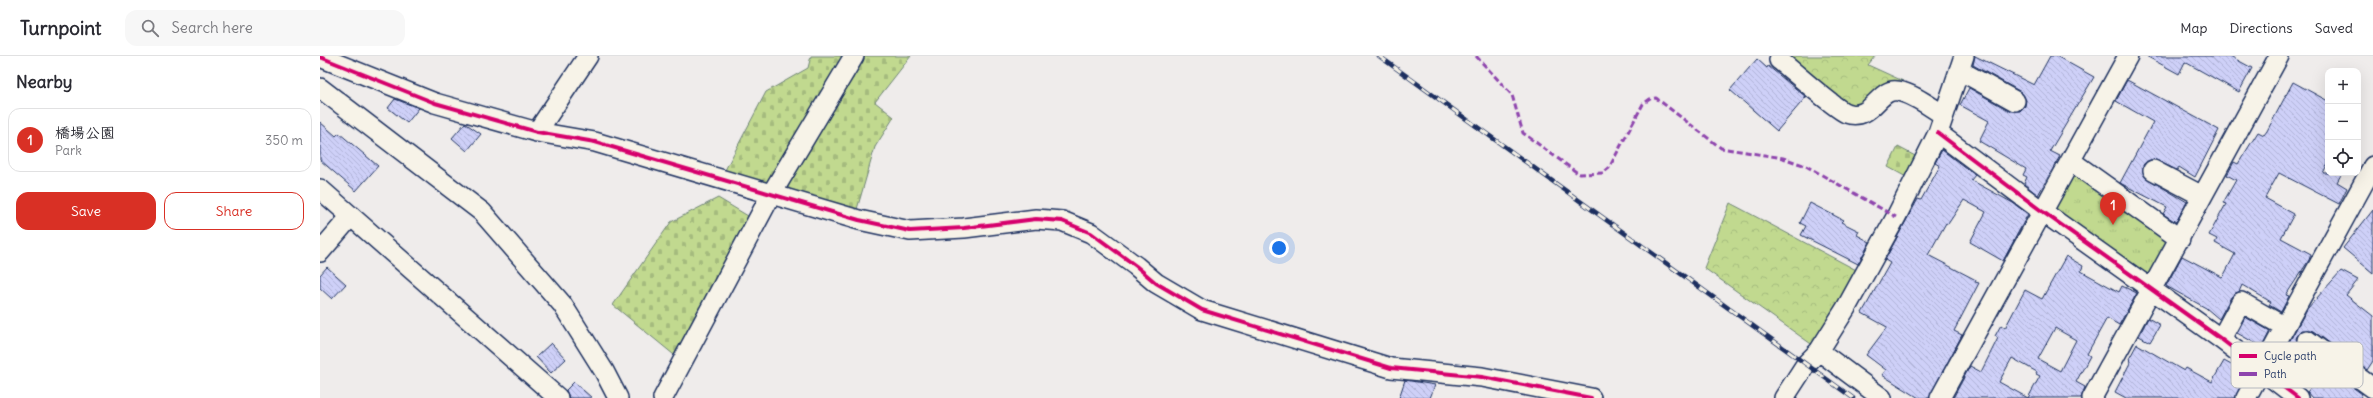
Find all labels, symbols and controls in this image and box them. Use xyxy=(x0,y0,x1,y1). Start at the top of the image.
search box xyxy=(125,10,405,46)
text: Turnpoint xyxy=(20,16,101,40)
icon: search xyxy=(139,17,161,39)
text: Search here xyxy=(171,18,253,37)
text: Map xyxy=(2180,19,2207,37)
text: Directions xyxy=(2229,19,2293,37)
text: Saved xyxy=(2315,19,2353,37)
map controls xyxy=(2325,68,2361,176)
button: + xyxy=(2325,68,2361,104)
text: Nearby xyxy=(16,71,72,93)
button: − xyxy=(2325,104,2361,140)
text: 橋場公園 xyxy=(55,123,115,142)
text: 1 xyxy=(27,132,33,149)
text: 350 m xyxy=(265,132,303,149)
button: locate xyxy=(2325,140,2361,176)
text: Park xyxy=(55,142,82,159)
button: Save xyxy=(16,192,156,230)
button: Share xyxy=(164,192,304,230)
pin: 1 xyxy=(2100,192,2126,225)
your location xyxy=(1269,238,1289,258)
legend xyxy=(2231,342,2363,388)
text: Cycle path xyxy=(2264,349,2317,363)
text: Path xyxy=(2264,367,2287,381)

